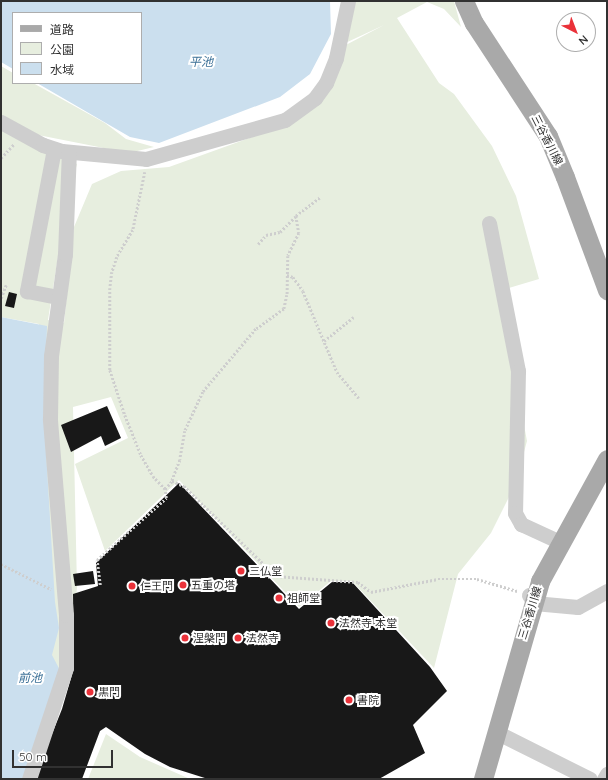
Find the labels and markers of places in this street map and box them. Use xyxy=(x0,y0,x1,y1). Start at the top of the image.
place label: 三仏堂 xyxy=(249,564,282,578)
marker: 三仏堂 xyxy=(236,566,246,576)
place label: 五重の塔 xyxy=(191,578,235,592)
place label: 仁王門 xyxy=(140,579,173,593)
marker: 五重の塔 xyxy=(178,580,188,590)
marker: 仁王門 xyxy=(127,581,137,591)
place label: 祖師堂 xyxy=(287,591,320,605)
marker: 祖師堂 xyxy=(274,593,284,603)
place label: 法然寺 本堂 xyxy=(339,616,397,630)
marker: 法然寺 本堂 xyxy=(326,618,336,628)
place label: 涅槃門 xyxy=(193,631,226,645)
place label: 法然寺 xyxy=(246,631,279,645)
marker: 涅槃門 xyxy=(180,633,190,643)
marker: 法然寺 xyxy=(233,633,243,643)
place label: 黒門 xyxy=(98,685,120,699)
marker: 黒門 xyxy=(85,687,95,697)
place label: 書院 xyxy=(357,693,379,707)
marker: 書院 xyxy=(344,695,354,705)

